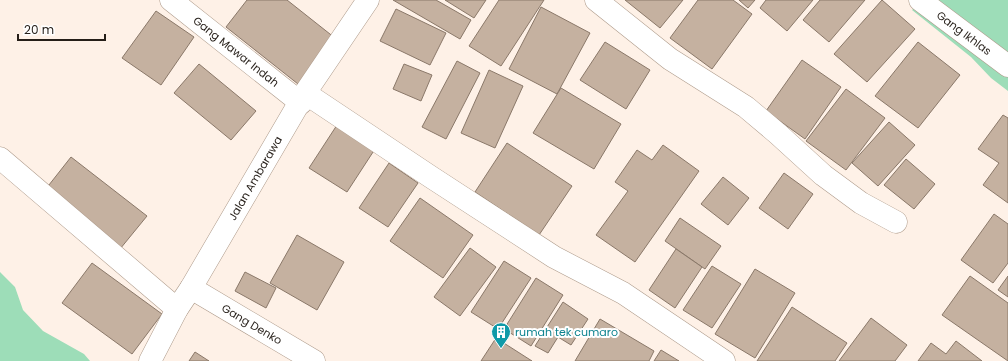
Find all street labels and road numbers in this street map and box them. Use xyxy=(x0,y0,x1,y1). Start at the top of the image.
street label: Gang Ikhlas xyxy=(933,7,995,59)
street label: Gang Mawar Indah xyxy=(190,13,282,91)
street label: Jalan Ambarawa xyxy=(224,133,286,223)
street label: Gang Denko xyxy=(219,300,285,348)

